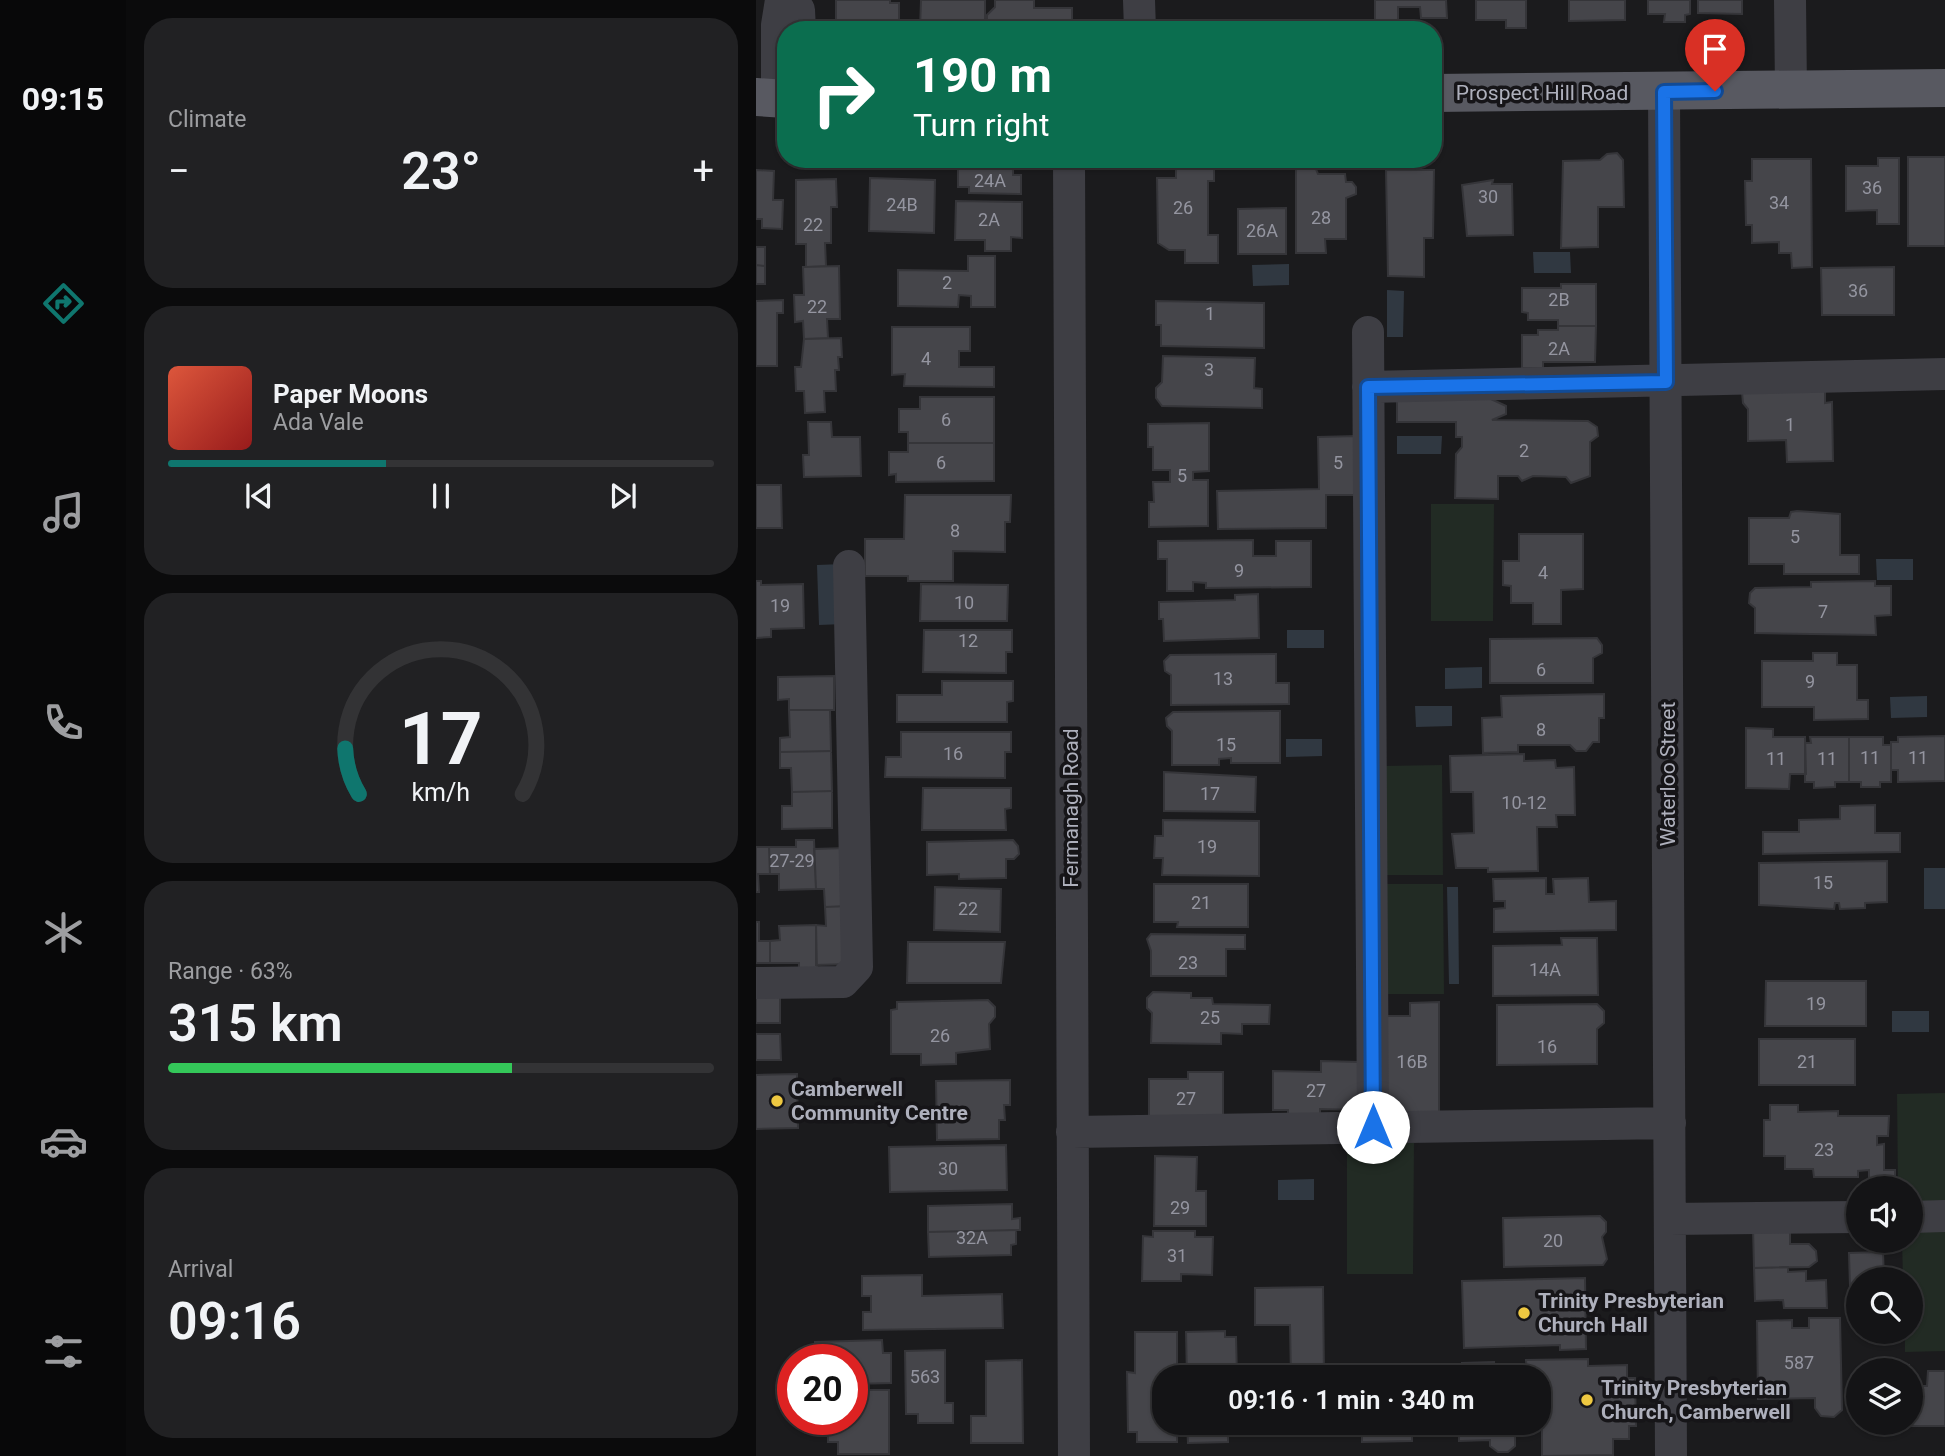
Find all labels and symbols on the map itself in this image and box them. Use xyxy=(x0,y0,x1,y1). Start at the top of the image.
pin xyxy=(1685,19,1745,91)
street label: Prospect Hill Road xyxy=(1456,81,1628,105)
house number: 24A xyxy=(974,170,1006,191)
house number: 36 xyxy=(1862,177,1882,198)
house number: 30 xyxy=(1478,186,1498,207)
house number: 34 xyxy=(1769,192,1789,213)
house number: 24B xyxy=(886,194,918,215)
house number: 26 xyxy=(1173,197,1193,218)
house number: 28 xyxy=(1311,207,1331,228)
house number: 2A xyxy=(978,209,1000,230)
house number: 22 xyxy=(803,214,823,235)
house number: 26A xyxy=(1246,220,1278,241)
house number: 2 xyxy=(942,272,952,293)
house number: 36 xyxy=(1848,280,1868,301)
house number: 2B xyxy=(1548,289,1570,310)
house number: 22 xyxy=(807,296,827,317)
house number: 1 xyxy=(1205,303,1215,324)
house number: 2A xyxy=(1548,338,1570,359)
house number: 4 xyxy=(921,348,931,369)
house number: 3 xyxy=(1204,359,1214,380)
house number: 6 xyxy=(941,409,951,430)
house number: 1 xyxy=(1785,414,1795,435)
house number: 2 xyxy=(1519,440,1529,461)
house number: 6 xyxy=(936,452,946,473)
house number: 5 xyxy=(1333,452,1343,473)
house number: 5 xyxy=(1177,465,1187,486)
house number: 8 xyxy=(950,520,960,541)
house number: 5 xyxy=(1790,526,1800,547)
house number: 9 xyxy=(1234,560,1244,581)
house number: 4 xyxy=(1538,562,1548,583)
house number: 10 xyxy=(954,592,974,613)
house number: 19 xyxy=(770,595,790,616)
house number: 7 xyxy=(1818,601,1828,622)
house number: 12 xyxy=(958,630,978,651)
house number: 6 xyxy=(1536,659,1546,680)
house number: 13 xyxy=(1213,668,1233,689)
house number: 9 xyxy=(1805,671,1815,692)
street label: Waterloo Street xyxy=(1656,702,1680,846)
house number: 8 xyxy=(1536,719,1546,740)
street label: Fermanagh Road xyxy=(1059,728,1083,888)
house number: 15 xyxy=(1216,734,1236,755)
house number: 16 xyxy=(943,743,963,764)
house number: 11 xyxy=(1860,747,1880,768)
house number: 11 xyxy=(1908,747,1928,768)
house number: 11 xyxy=(1766,748,1786,769)
house number: 11 xyxy=(1817,748,1837,769)
house number: 17 xyxy=(1200,783,1220,804)
house number: 10-12 xyxy=(1501,792,1547,813)
house number: 19 xyxy=(1197,836,1217,857)
house number: 27-29 xyxy=(769,850,815,871)
house number: 15 xyxy=(1813,872,1833,893)
house number: 21 xyxy=(1191,892,1211,913)
house number: 22 xyxy=(958,898,978,919)
house number: 23 xyxy=(1178,952,1198,973)
house number: 14A xyxy=(1529,959,1561,980)
house number: 19 xyxy=(1806,993,1826,1014)
house number: 25 xyxy=(1200,1007,1220,1028)
house number: 26 xyxy=(930,1025,950,1046)
house number: 16 xyxy=(1537,1036,1557,1057)
house number: 16B xyxy=(1396,1051,1428,1072)
house number: 21 xyxy=(1797,1051,1817,1072)
place label: Camberwell Community Centre xyxy=(791,1077,968,1125)
house number: 27 xyxy=(1306,1080,1326,1101)
house number: 27 xyxy=(1176,1088,1196,1109)
position arrow xyxy=(1336,1090,1410,1164)
marker: Camberwell Community Centre xyxy=(769,1093,785,1109)
house number: 23 xyxy=(1814,1139,1834,1160)
house number: 30 xyxy=(938,1158,958,1179)
house number: 29 xyxy=(1170,1197,1190,1218)
house number: 32A xyxy=(956,1227,988,1248)
house number: 20 xyxy=(1543,1230,1563,1251)
house number: 31 xyxy=(1167,1245,1187,1266)
place label: Trinity Presbyterian Church Hall xyxy=(1538,1289,1724,1337)
marker: Trinity Presbyterian Church Hall xyxy=(1516,1305,1532,1321)
speed limit sign: 20 xyxy=(777,1344,868,1435)
house number: 587 xyxy=(1784,1352,1814,1373)
house number: 563 xyxy=(910,1366,940,1387)
place label: Trinity Presbyterian Church, Camberwell xyxy=(1601,1376,1791,1424)
marker: Trinity Presbyterian Church, Camberwell xyxy=(1579,1392,1595,1408)

